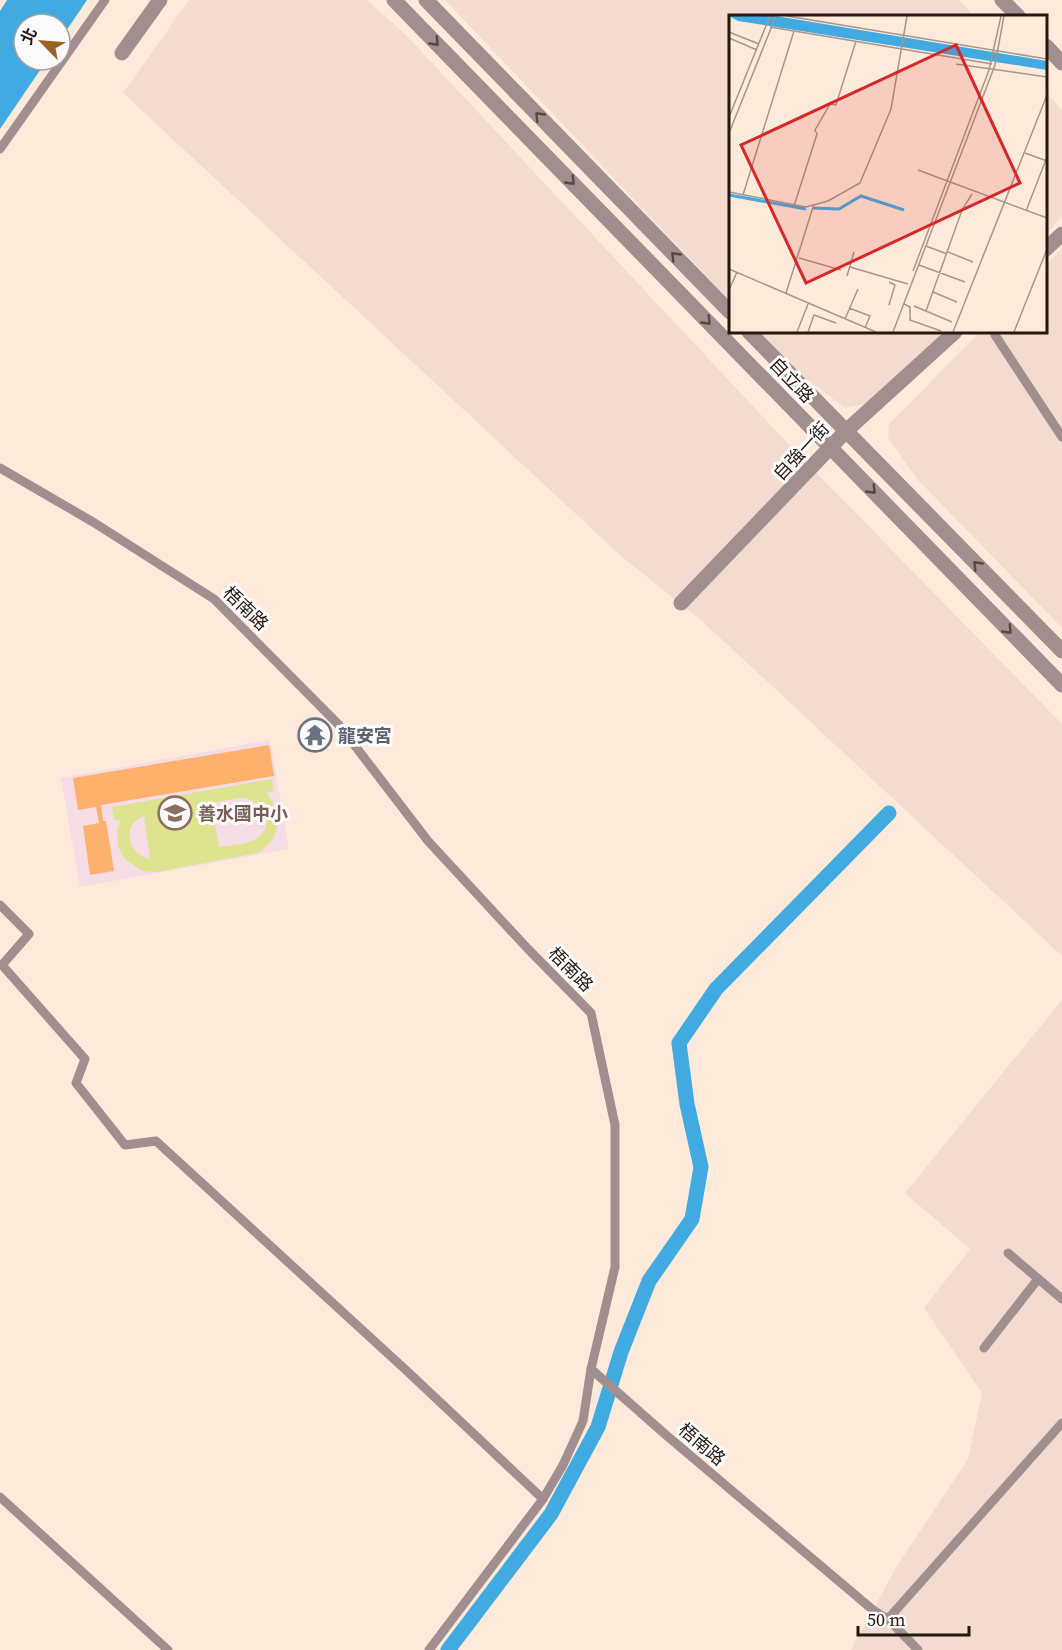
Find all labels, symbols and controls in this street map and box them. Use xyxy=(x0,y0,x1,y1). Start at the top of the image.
north arrow xyxy=(12,12,72,72)
inset map xyxy=(729,15,1047,333)
text: 北 xyxy=(15,24,42,48)
one-way arrow xyxy=(427,34,438,45)
one-way arrow xyxy=(535,112,546,122)
one-way arrow xyxy=(564,175,575,185)
one-way arrow xyxy=(671,252,682,262)
one-way arrow xyxy=(700,313,711,324)
street label: 自立路 xyxy=(764,352,820,408)
street label: 自強一街 xyxy=(767,416,835,486)
one-way arrow xyxy=(865,483,876,494)
one-way arrow xyxy=(973,561,984,571)
street label: 梧南路 xyxy=(218,580,274,636)
one-way arrow xyxy=(1001,622,1012,633)
temple icon: 龍安宮 xyxy=(297,717,333,753)
place label: 龍安宮 xyxy=(338,723,392,748)
school or university icon: 善水國中小 xyxy=(157,795,193,831)
place label: 善水國中小 xyxy=(198,801,288,826)
street label: 梧南路 xyxy=(543,941,599,997)
street label: 梧南路 xyxy=(673,1417,731,1471)
scale bar xyxy=(858,1599,969,1637)
text: 50 m xyxy=(867,1607,905,1632)

